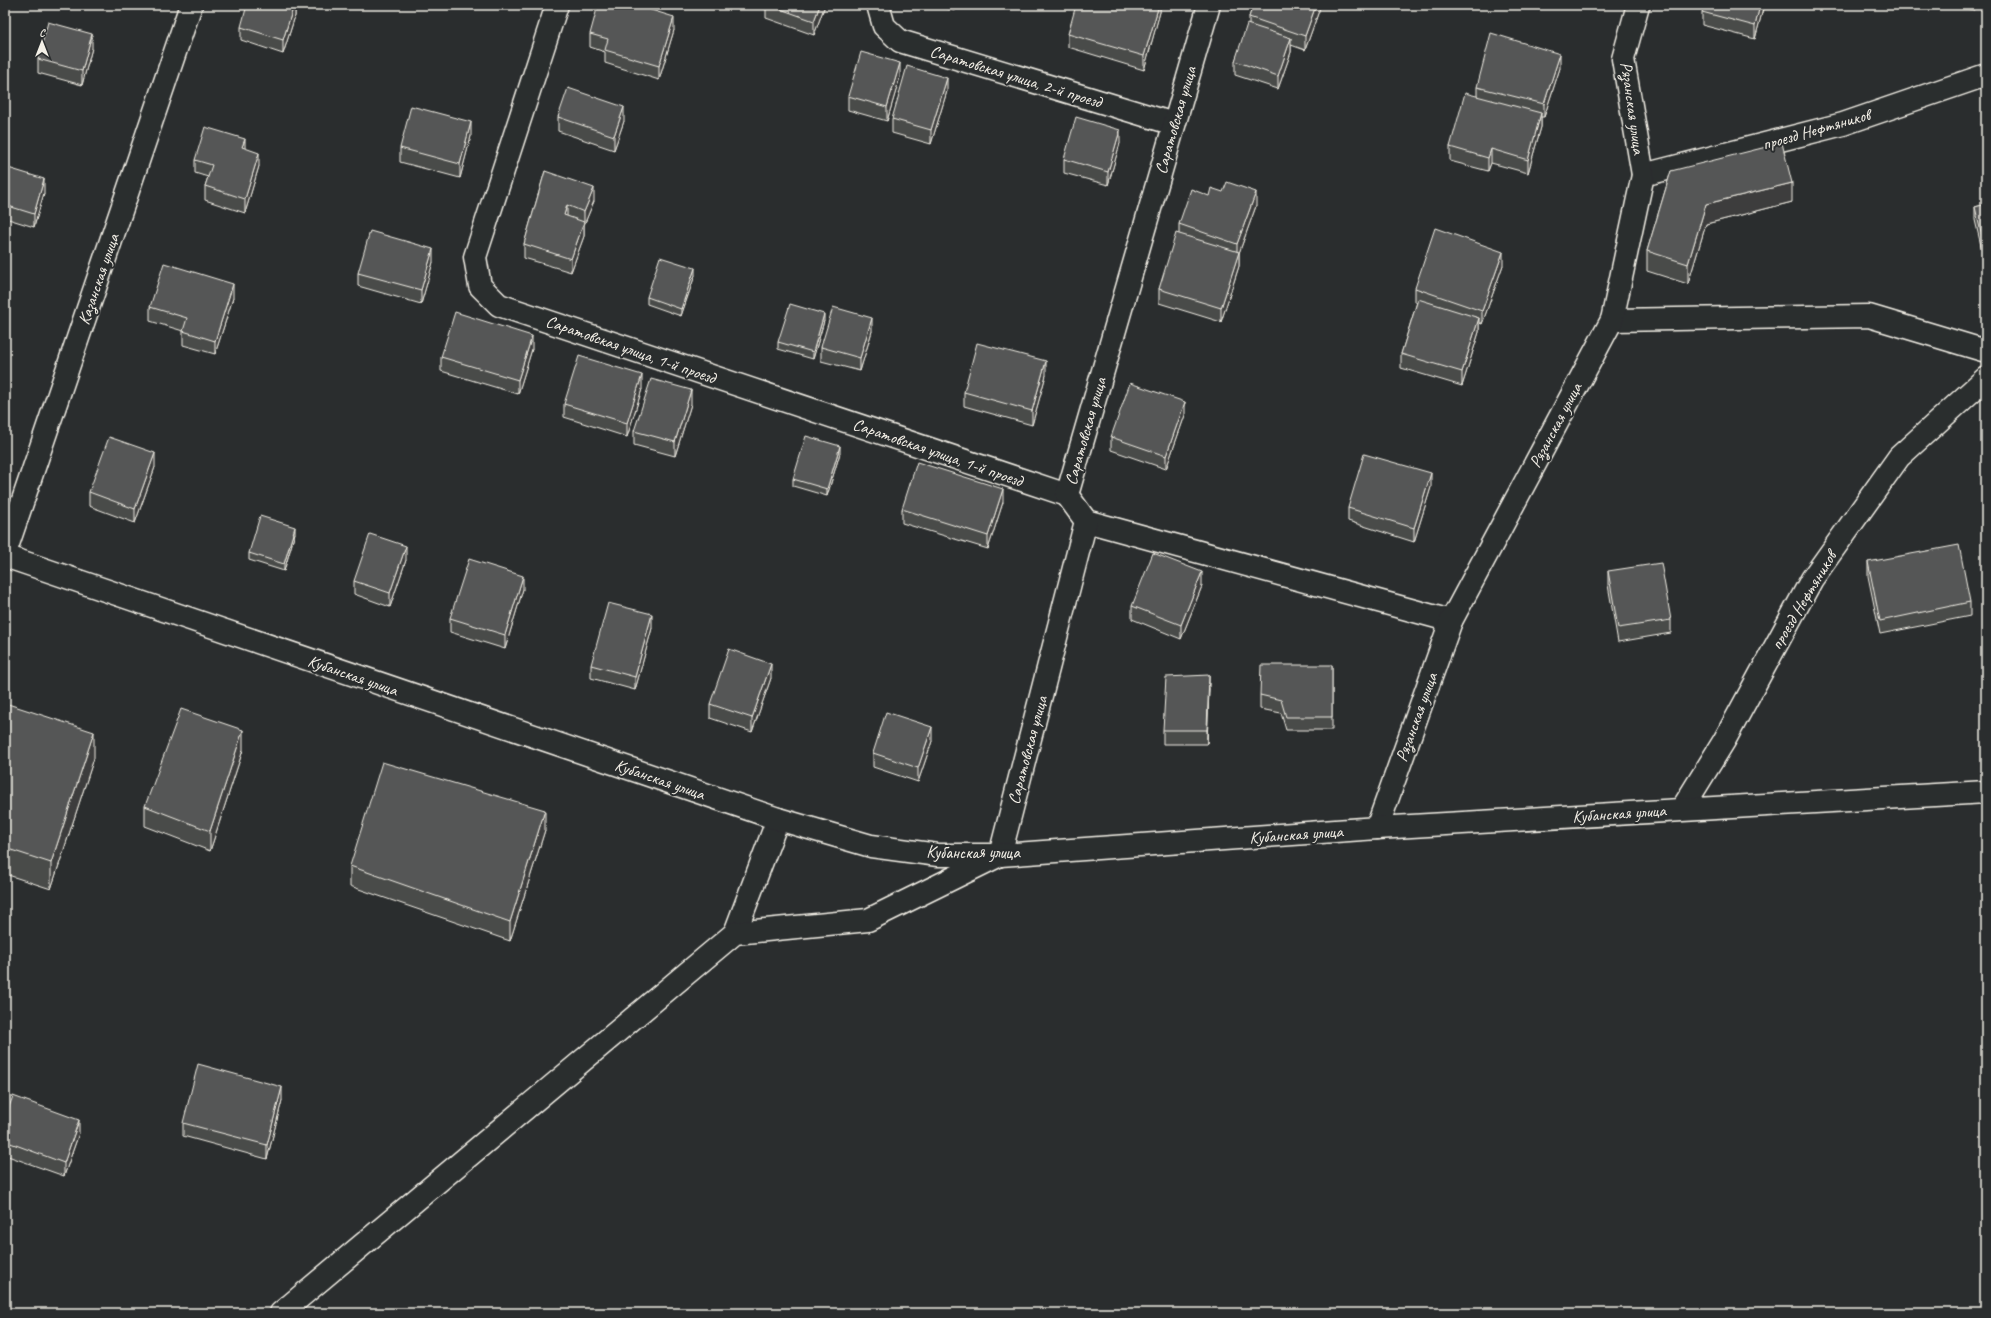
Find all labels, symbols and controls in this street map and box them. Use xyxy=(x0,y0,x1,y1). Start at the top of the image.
north arrow xyxy=(22,22,62,62)
text: С xyxy=(39,25,46,39)
street label: Саратовская улица, 2-й проезд xyxy=(928,40,1106,113)
street label: Рязанская улица xyxy=(1615,61,1650,157)
street label: Саратовская улица xyxy=(1150,63,1201,176)
street label: проезд Нефтяников xyxy=(1760,103,1876,155)
street label: Казанская улица xyxy=(73,230,125,328)
street label: Саратовская улица, 1-й проезд xyxy=(543,311,720,389)
street label: Саратовская улица xyxy=(1060,374,1111,487)
street label: Рязанская улица xyxy=(1524,378,1588,472)
street label: Саратовская улица, 1-й проезд xyxy=(850,414,1027,492)
street label: проезд Нефтяников xyxy=(1766,544,1843,653)
street label: Кубанская улица xyxy=(305,650,402,701)
street label: Рязанская улица xyxy=(1391,668,1444,765)
street label: Саратовская улица xyxy=(1003,693,1052,806)
street label: Кубанская улица xyxy=(612,754,709,805)
street label: Кубанская улица xyxy=(1572,800,1668,827)
street label: Кубанская улица xyxy=(1249,821,1345,848)
street label: Кубанская улица xyxy=(926,842,1021,863)

